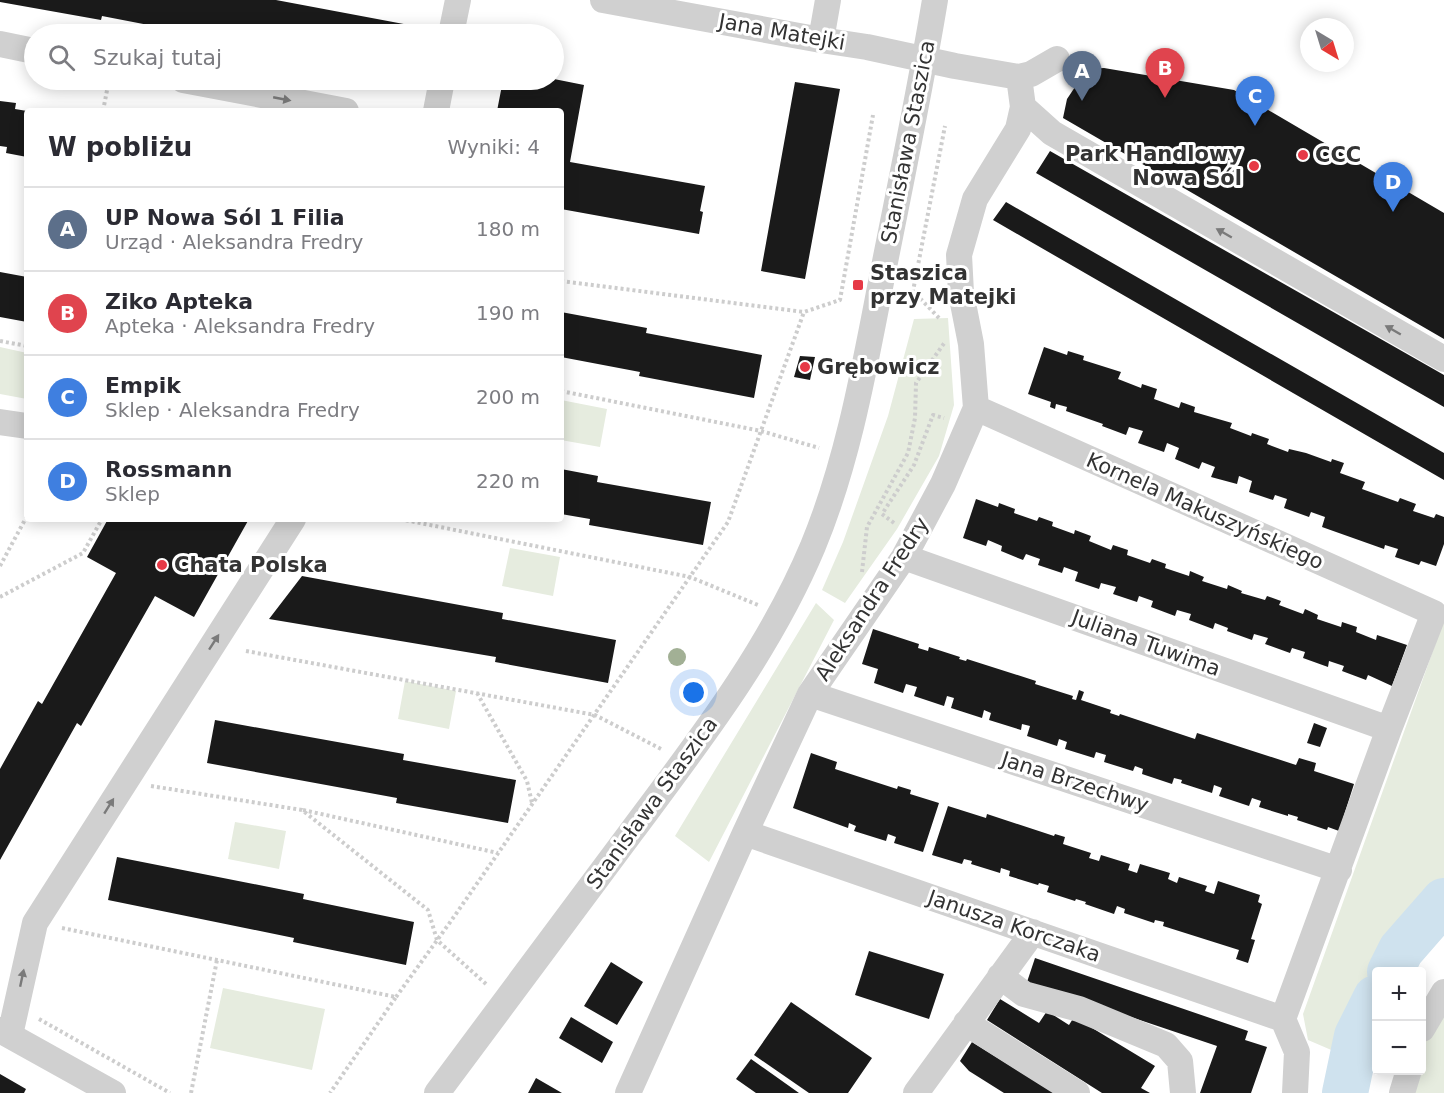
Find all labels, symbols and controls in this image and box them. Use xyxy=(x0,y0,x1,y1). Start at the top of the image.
street label: Jana Matejki xyxy=(715,9,847,55)
north arrow xyxy=(1300,18,1354,72)
search box xyxy=(24,24,564,90)
street label: Stanisława Staszica xyxy=(876,38,940,246)
icon: search xyxy=(45,41,78,74)
text: Szukaj tutaj xyxy=(93,45,222,70)
pin: B xyxy=(1146,48,1184,98)
pin: A xyxy=(1062,51,1102,101)
pin: C xyxy=(1236,76,1274,126)
one-way arrow xyxy=(273,95,292,104)
text: W pobliżu xyxy=(48,132,192,162)
text: Wyniki: 4 xyxy=(448,135,540,159)
place label: Park Handlowy Nowa Sól xyxy=(1065,142,1242,190)
place label: CCC xyxy=(1315,143,1361,167)
marker: CCC xyxy=(1296,148,1310,162)
marker: Park Handlowy Nowa Sól xyxy=(1247,159,1261,173)
pin: D xyxy=(1374,162,1412,212)
text: UP Nowa Sól 1 Filia xyxy=(105,205,345,230)
text: A xyxy=(60,217,75,241)
text: 180 m xyxy=(476,217,540,241)
one-way arrow xyxy=(1216,227,1232,238)
text: Urząd · Aleksandra Fredry xyxy=(105,230,363,254)
place label: Staszica przy Matejki xyxy=(870,261,1016,309)
marker: Staszica przy Matejki xyxy=(851,278,865,292)
text: Ziko Apteka xyxy=(105,289,253,314)
text: B xyxy=(60,301,75,325)
text: 190 m xyxy=(476,301,540,325)
text: Apteka · Aleksandra Fredry xyxy=(105,314,375,338)
one-way arrow xyxy=(1385,324,1401,335)
place label: Grębowicz xyxy=(817,355,940,379)
marker: Grębowicz xyxy=(798,360,812,374)
text: Empik xyxy=(105,373,181,398)
text: C xyxy=(60,385,75,409)
text: 200 m xyxy=(476,385,540,409)
text: Sklep · Aleksandra Fredry xyxy=(105,398,360,422)
street label: Kornela Makuszyńskiego xyxy=(1083,448,1327,574)
text: Rossmann xyxy=(105,457,232,482)
text: D xyxy=(59,469,76,493)
text: 220 m xyxy=(476,469,540,493)
text: Sklep xyxy=(105,482,160,506)
street label: Aleksandra Fredry xyxy=(810,513,934,685)
place label: Chata Polska xyxy=(174,553,328,577)
marker: Chata Polska xyxy=(155,558,169,572)
street label: Juliana Tuwima xyxy=(1067,604,1223,681)
one-way arrow xyxy=(208,634,219,650)
your location xyxy=(679,678,708,707)
street label: Stanisława Staszica xyxy=(582,712,722,894)
street label: Jana Brzechwy xyxy=(996,746,1152,817)
one-way arrow xyxy=(103,798,114,814)
street label: Janusza Korczaka xyxy=(923,885,1103,967)
map controls xyxy=(1372,967,1426,1075)
button: + xyxy=(1372,967,1426,1021)
one-way arrow xyxy=(18,969,28,988)
button: − xyxy=(1372,1021,1426,1075)

